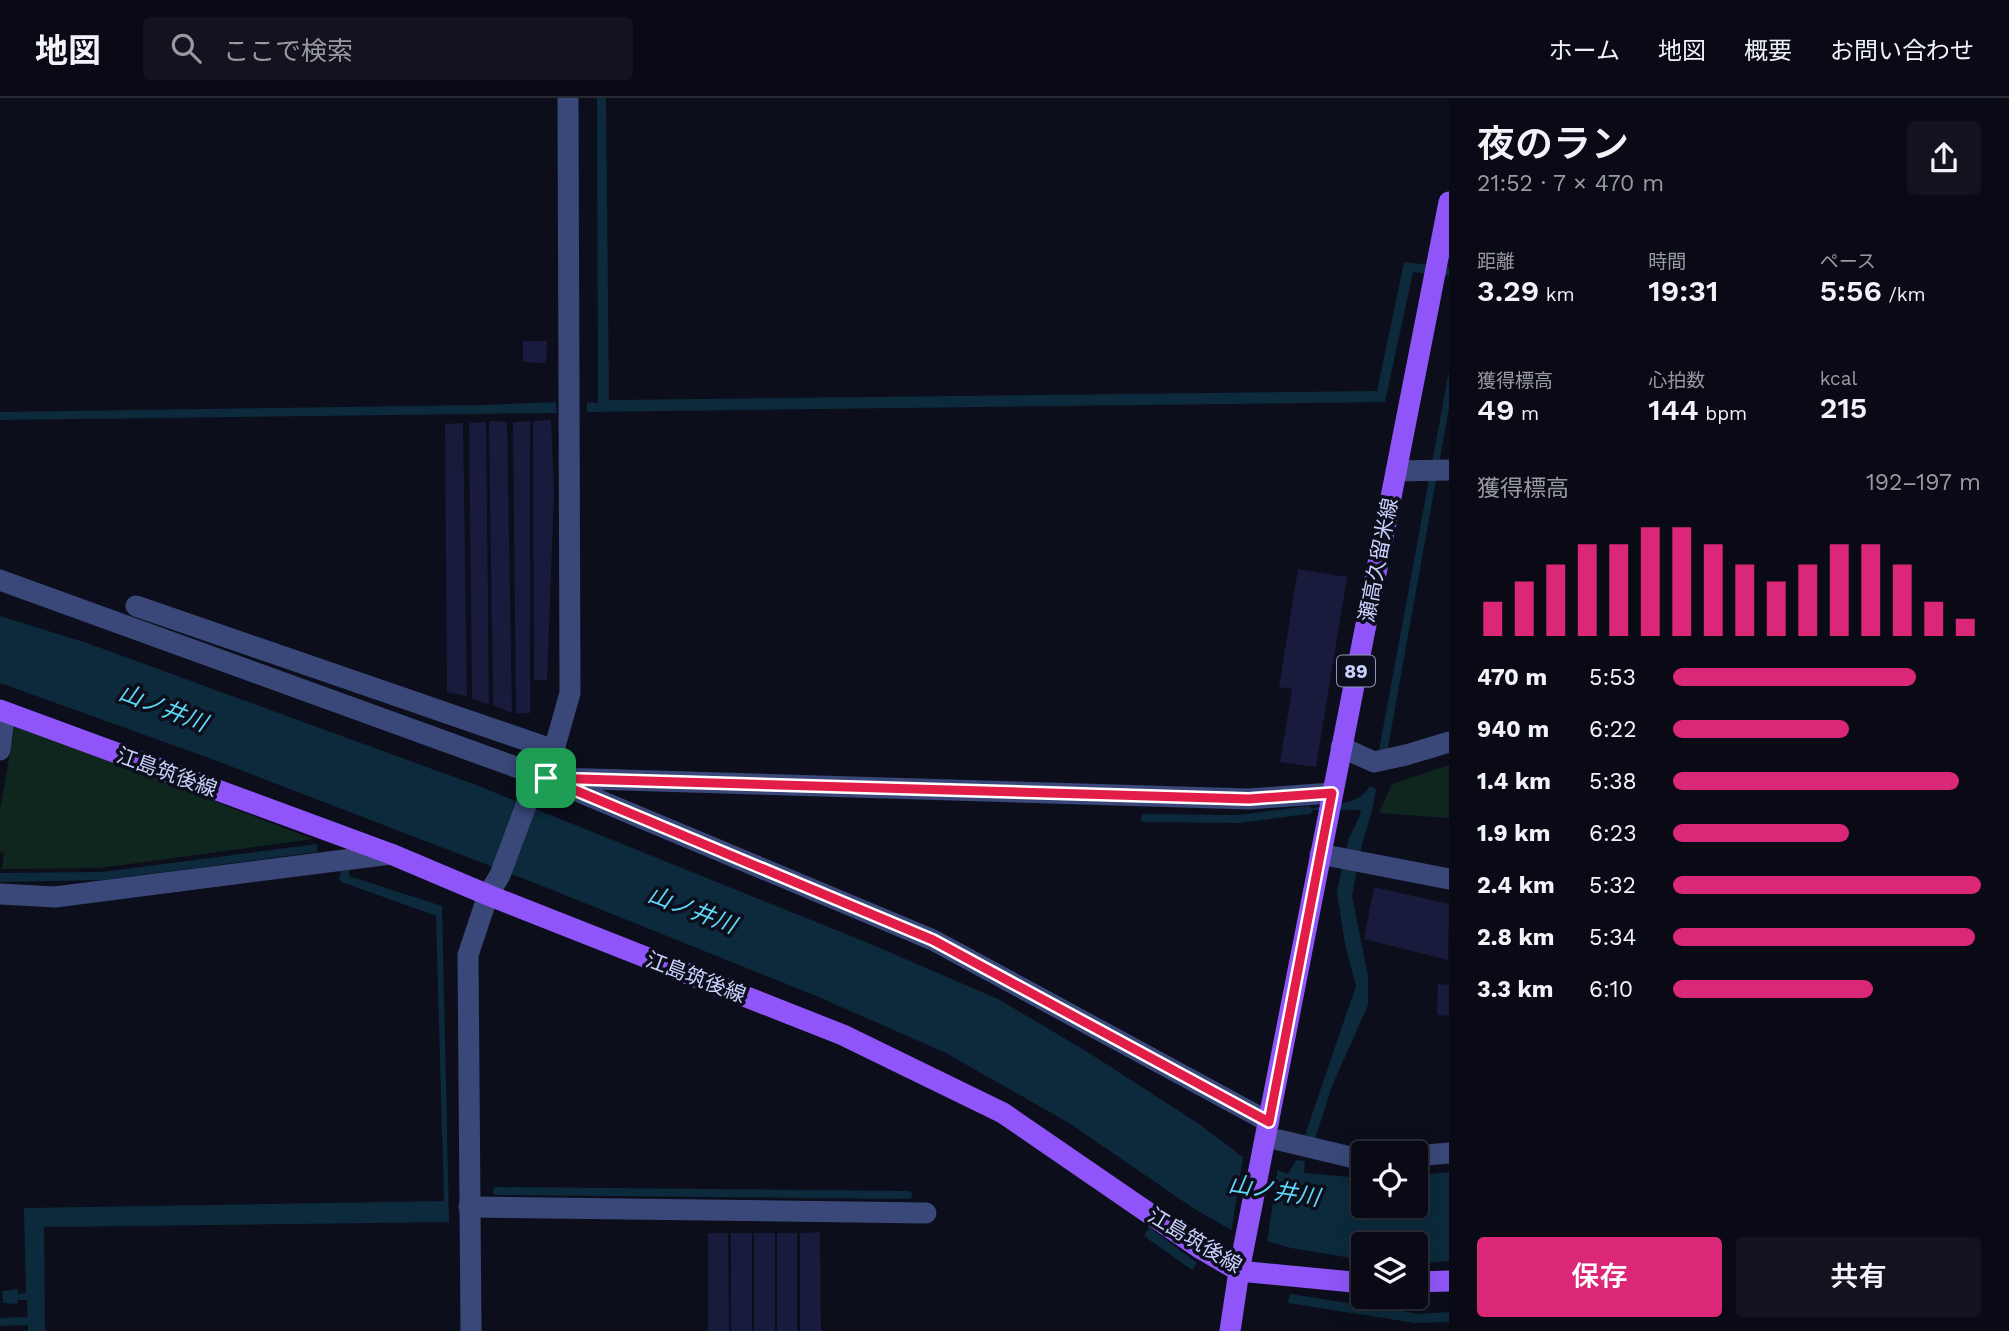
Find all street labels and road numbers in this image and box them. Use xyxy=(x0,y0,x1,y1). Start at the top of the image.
street label: 瀬高久留米線 xyxy=(1354,496,1402,624)
road number: 89 xyxy=(1337,656,1375,686)
street label: 江島筑後線 xyxy=(113,742,221,802)
street label: 江島筑後線 xyxy=(643,947,749,1007)
street label: 江島筑後線 xyxy=(1144,1202,1246,1278)

